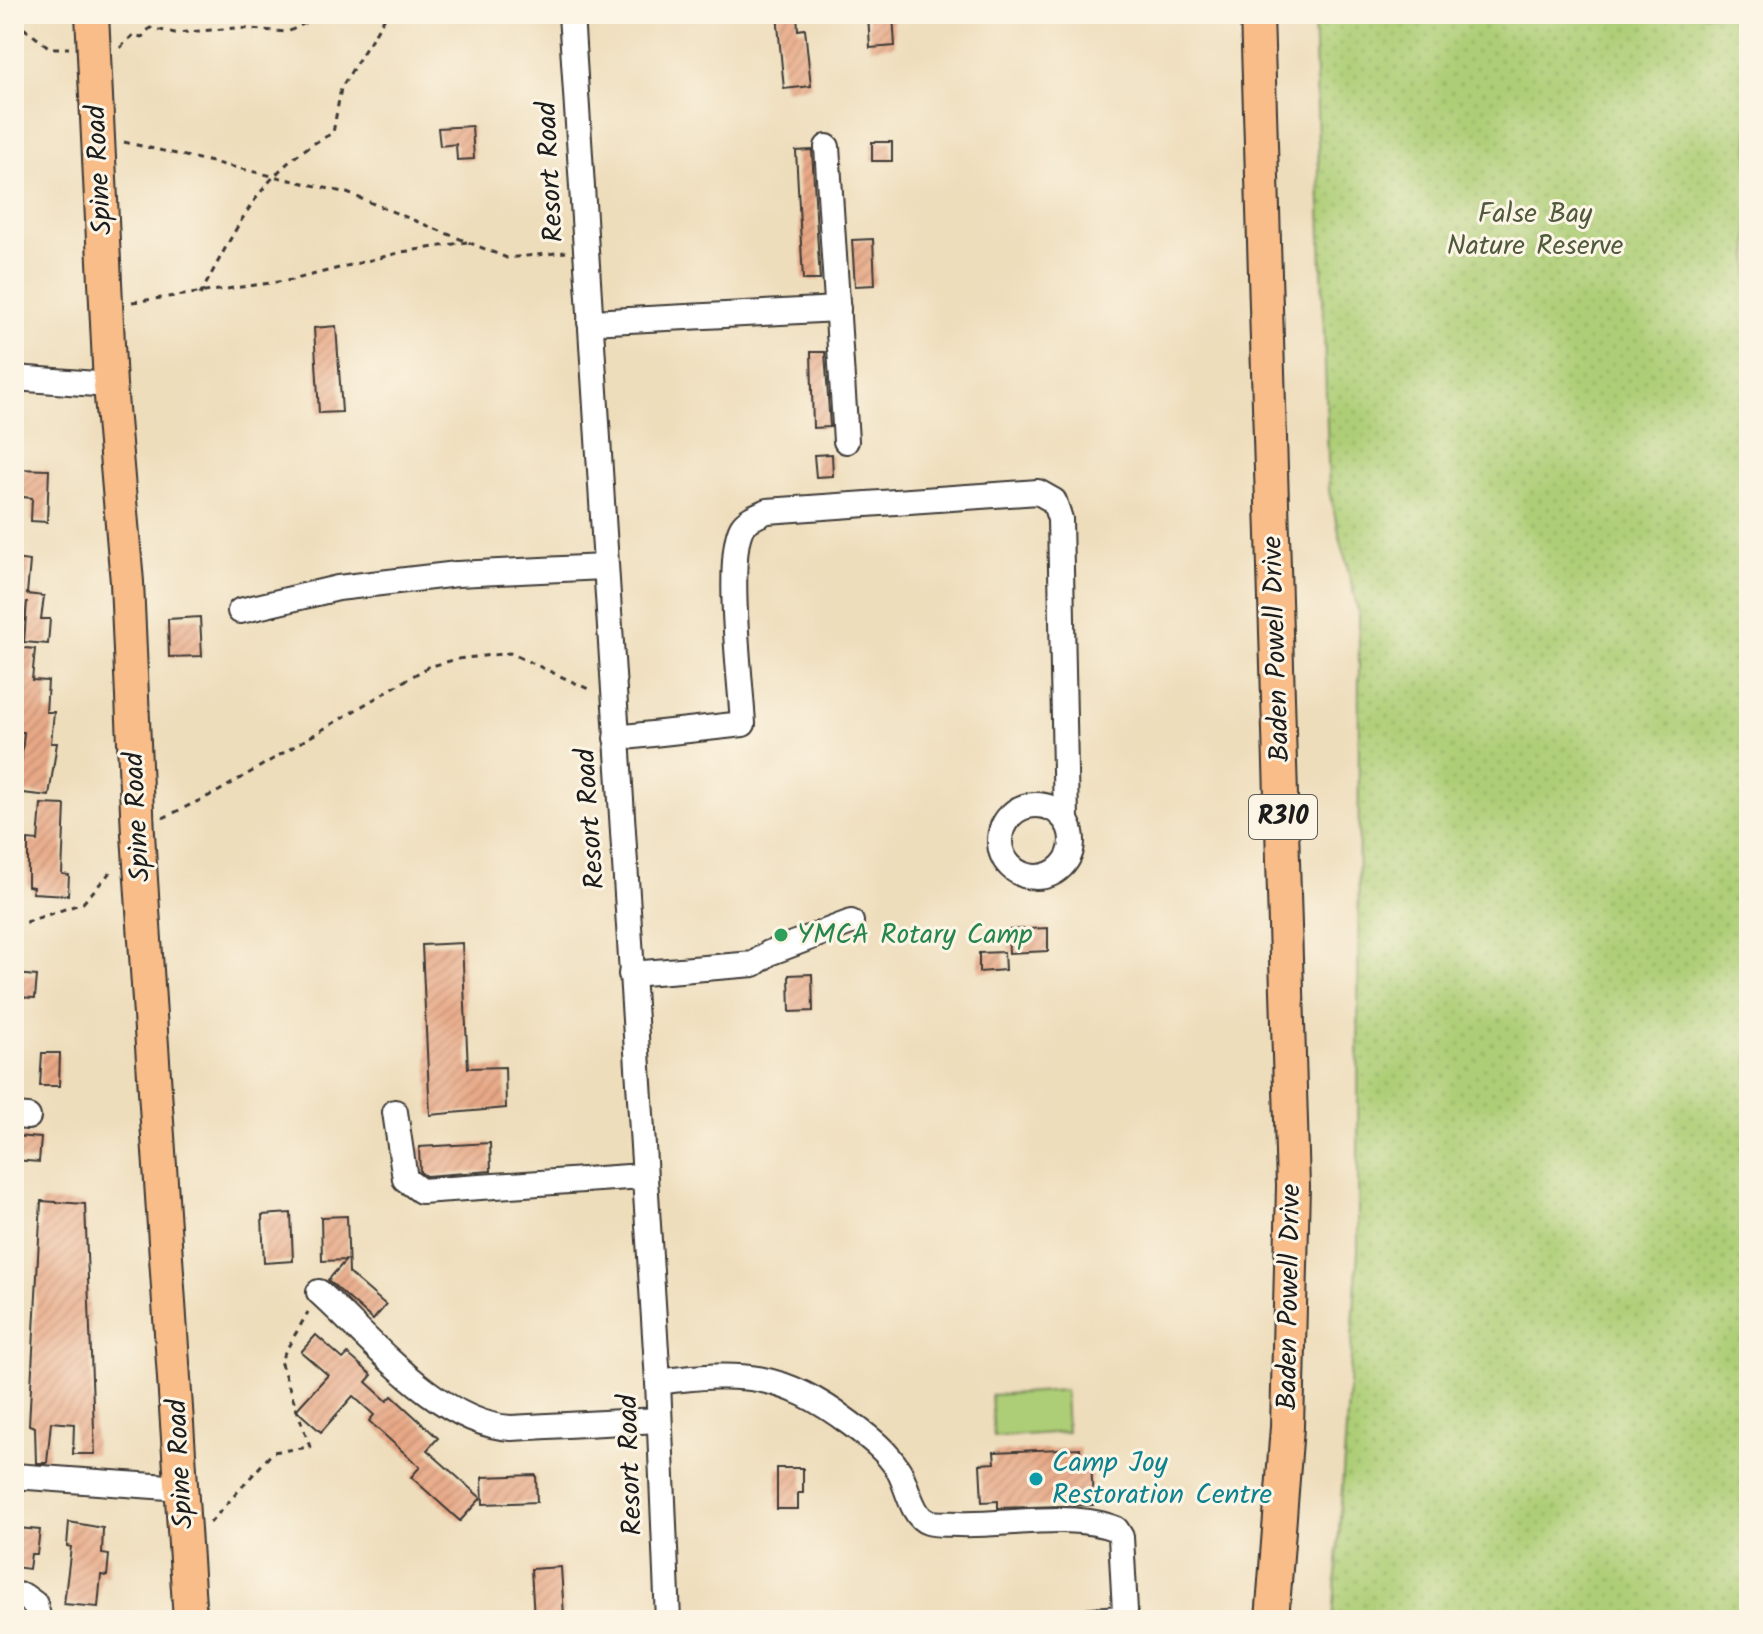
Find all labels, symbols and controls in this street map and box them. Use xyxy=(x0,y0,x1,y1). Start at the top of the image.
street label: Resort Road xyxy=(525,99,577,244)
street label: Spine Road xyxy=(74,103,126,236)
park label: False Bay Nature Reserve xyxy=(1447,192,1624,269)
street label: Baden Powell Drive xyxy=(1251,535,1303,763)
street label: Resort Road xyxy=(564,746,618,891)
street label: Spine Road xyxy=(112,750,164,883)
road number: R310 xyxy=(1249,795,1317,839)
place label: YMCA Rotary Camp xyxy=(797,913,1032,958)
marker: YMCA Rotary Camp xyxy=(772,926,790,944)
street label: Baden Powell Drive xyxy=(1266,1183,1314,1411)
street label: Resort Road xyxy=(606,1393,656,1536)
street label: Spine Road xyxy=(155,1397,207,1530)
place label: Camp Joy Restoration Centre xyxy=(1052,1441,1273,1518)
marker: Camp Joy Restoration Centre xyxy=(1027,1470,1045,1488)

